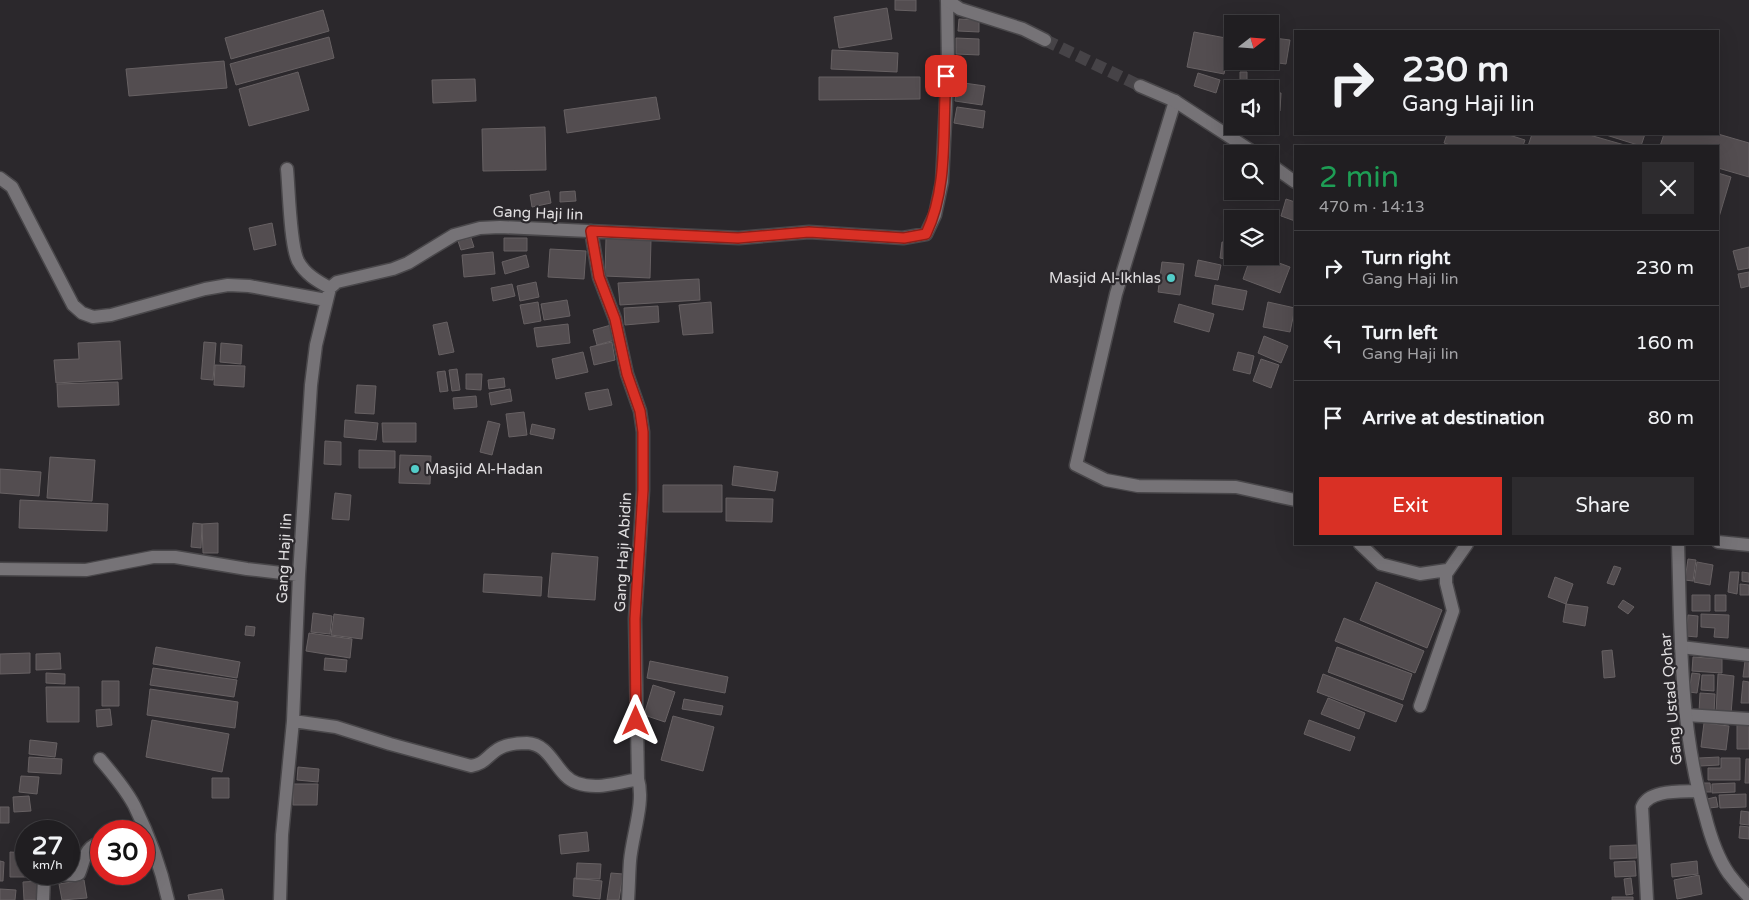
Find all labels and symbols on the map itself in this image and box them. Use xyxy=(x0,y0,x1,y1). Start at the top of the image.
north arrow xyxy=(1224,15,1279,70)
pin xyxy=(925,55,967,97)
street label: Gang Haji Iin xyxy=(492,202,584,224)
place label: Masjid Al-Ikhlas xyxy=(1049,269,1161,287)
marker: Masjid Al-Ikhlas xyxy=(1165,272,1177,284)
place label: Masjid Al-Hadan xyxy=(425,460,543,478)
marker: Masjid Al-Hadan xyxy=(409,463,421,475)
street label: Gang Haji Abidin xyxy=(611,492,635,612)
street label: Gang Haji Iin xyxy=(273,512,295,604)
street label: Gang Ustad Qohar xyxy=(1656,632,1686,766)
position arrow xyxy=(609,694,661,746)
speed limit sign: 30 xyxy=(90,820,155,885)

